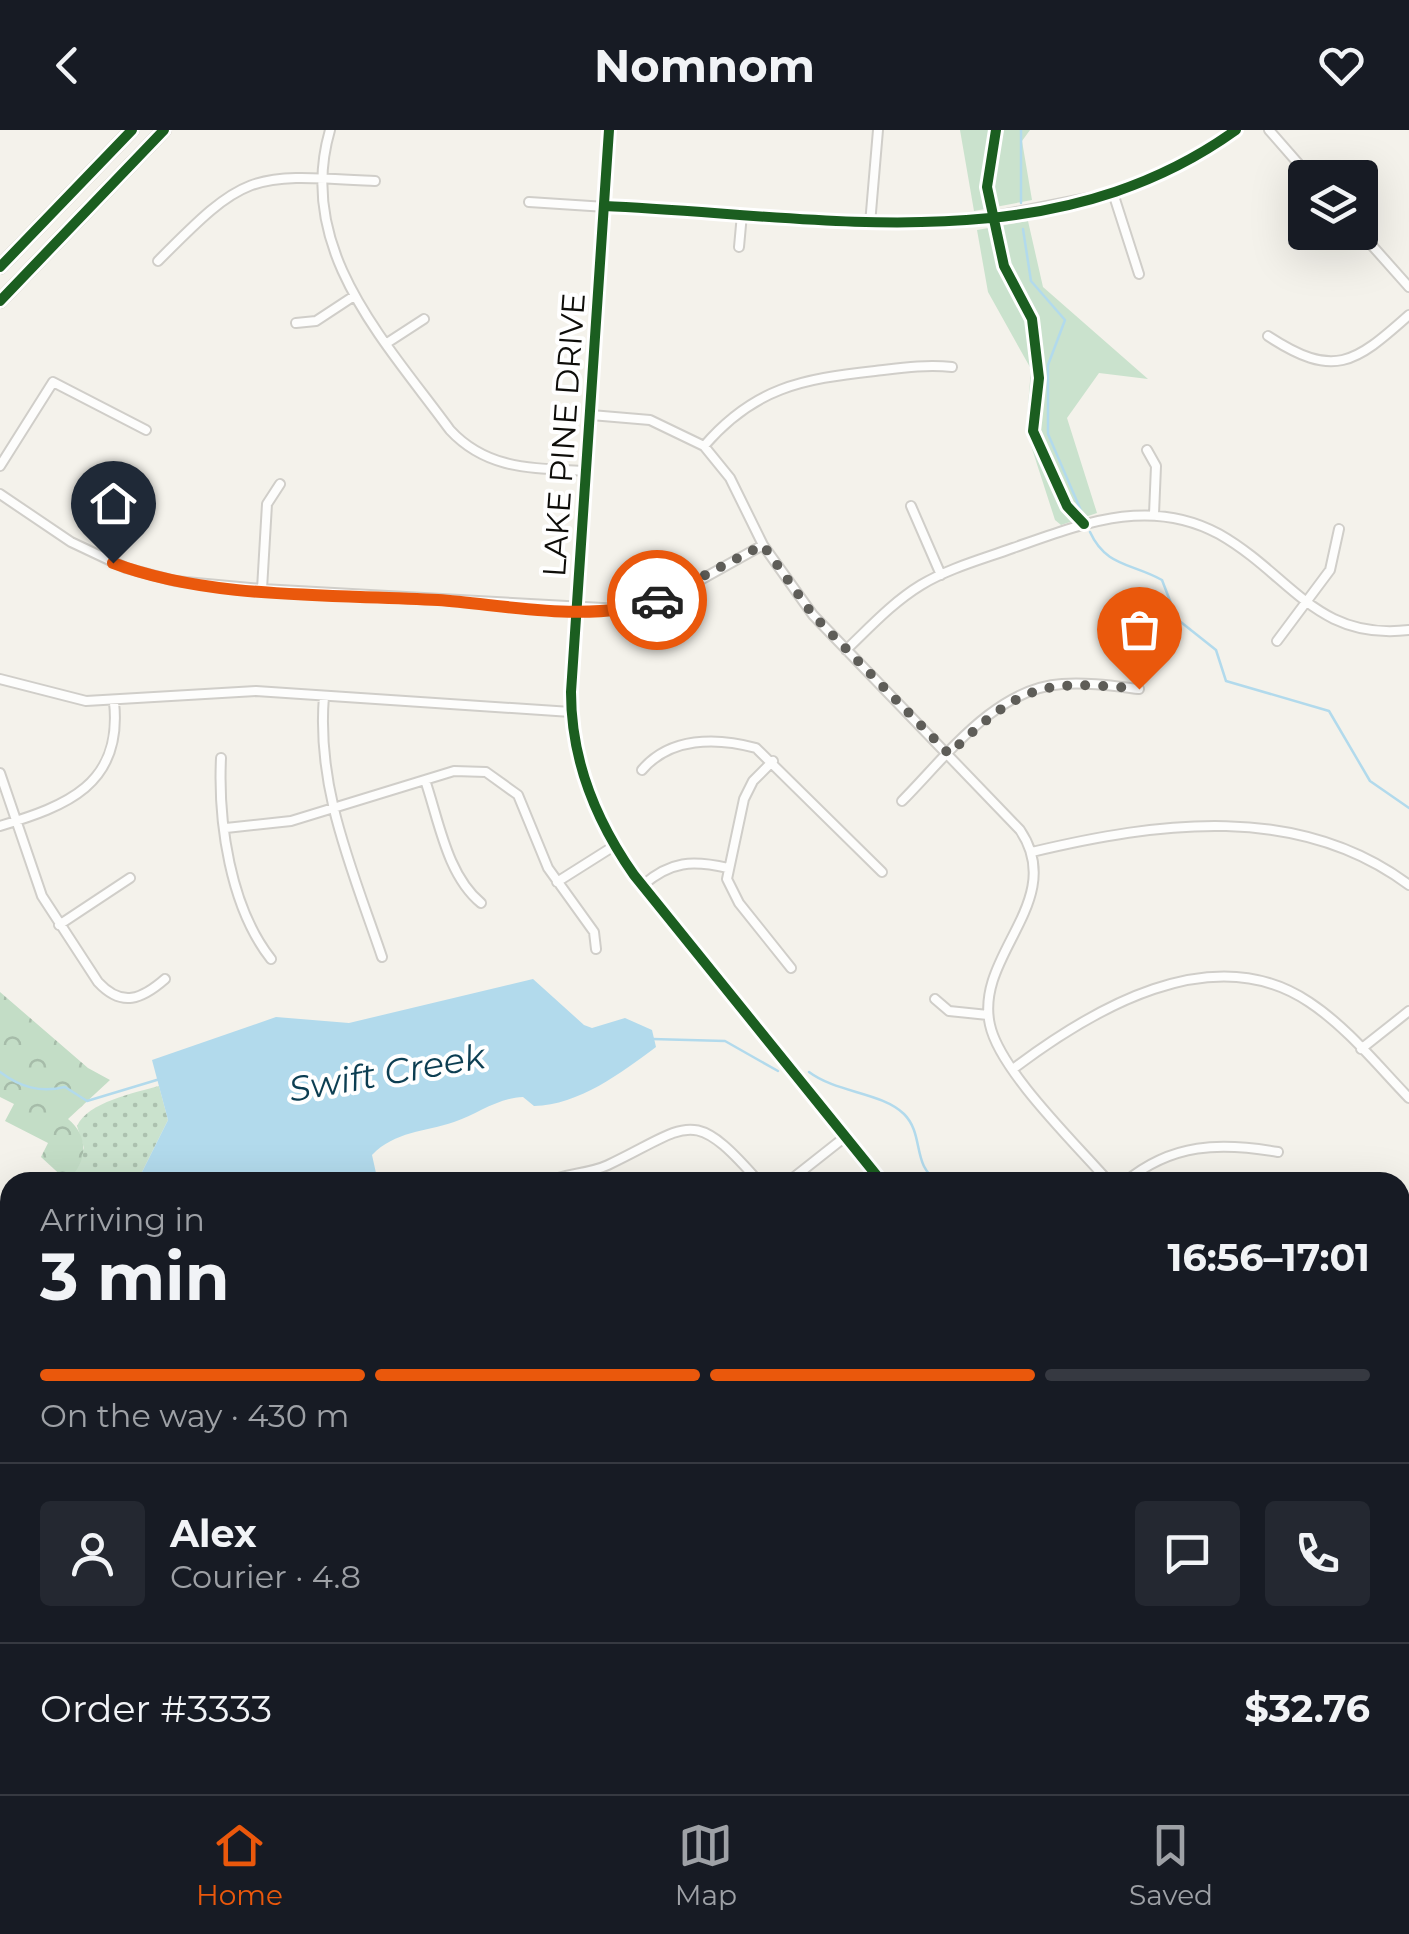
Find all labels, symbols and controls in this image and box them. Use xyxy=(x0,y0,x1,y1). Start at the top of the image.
icon: back xyxy=(40,38,95,93)
text: Nomnom xyxy=(594,38,815,93)
icon: heart xyxy=(1314,38,1369,93)
map controls xyxy=(1288,160,1378,250)
button: layers xyxy=(1288,160,1378,250)
street label: LAKE PINE DRIVE xyxy=(534,292,593,578)
pin xyxy=(71,461,156,564)
icon: home xyxy=(86,476,141,531)
courier xyxy=(607,550,707,650)
icon: car xyxy=(630,573,685,628)
pin xyxy=(1097,587,1182,690)
icon: bag xyxy=(1112,602,1167,657)
water label: Swift Creek xyxy=(285,1034,491,1111)
text: Arriving in xyxy=(40,1200,205,1239)
text: 16:56–17:01 xyxy=(1168,1234,1370,1281)
text: 3 min xyxy=(40,1237,230,1316)
text: On the way · 430 m xyxy=(40,1396,349,1435)
button: person xyxy=(40,1501,145,1606)
button: chat xyxy=(1135,1501,1240,1606)
button: phone xyxy=(1265,1501,1370,1606)
text: Alex xyxy=(170,1510,257,1557)
text: Courier · 4.8 xyxy=(170,1557,361,1596)
text: Order #3333 xyxy=(40,1685,272,1732)
text: $32.76 xyxy=(1244,1685,1370,1732)
tab: Home xyxy=(196,1818,283,1912)
tab: Map xyxy=(675,1818,737,1912)
tab: Saved xyxy=(1129,1818,1213,1912)

